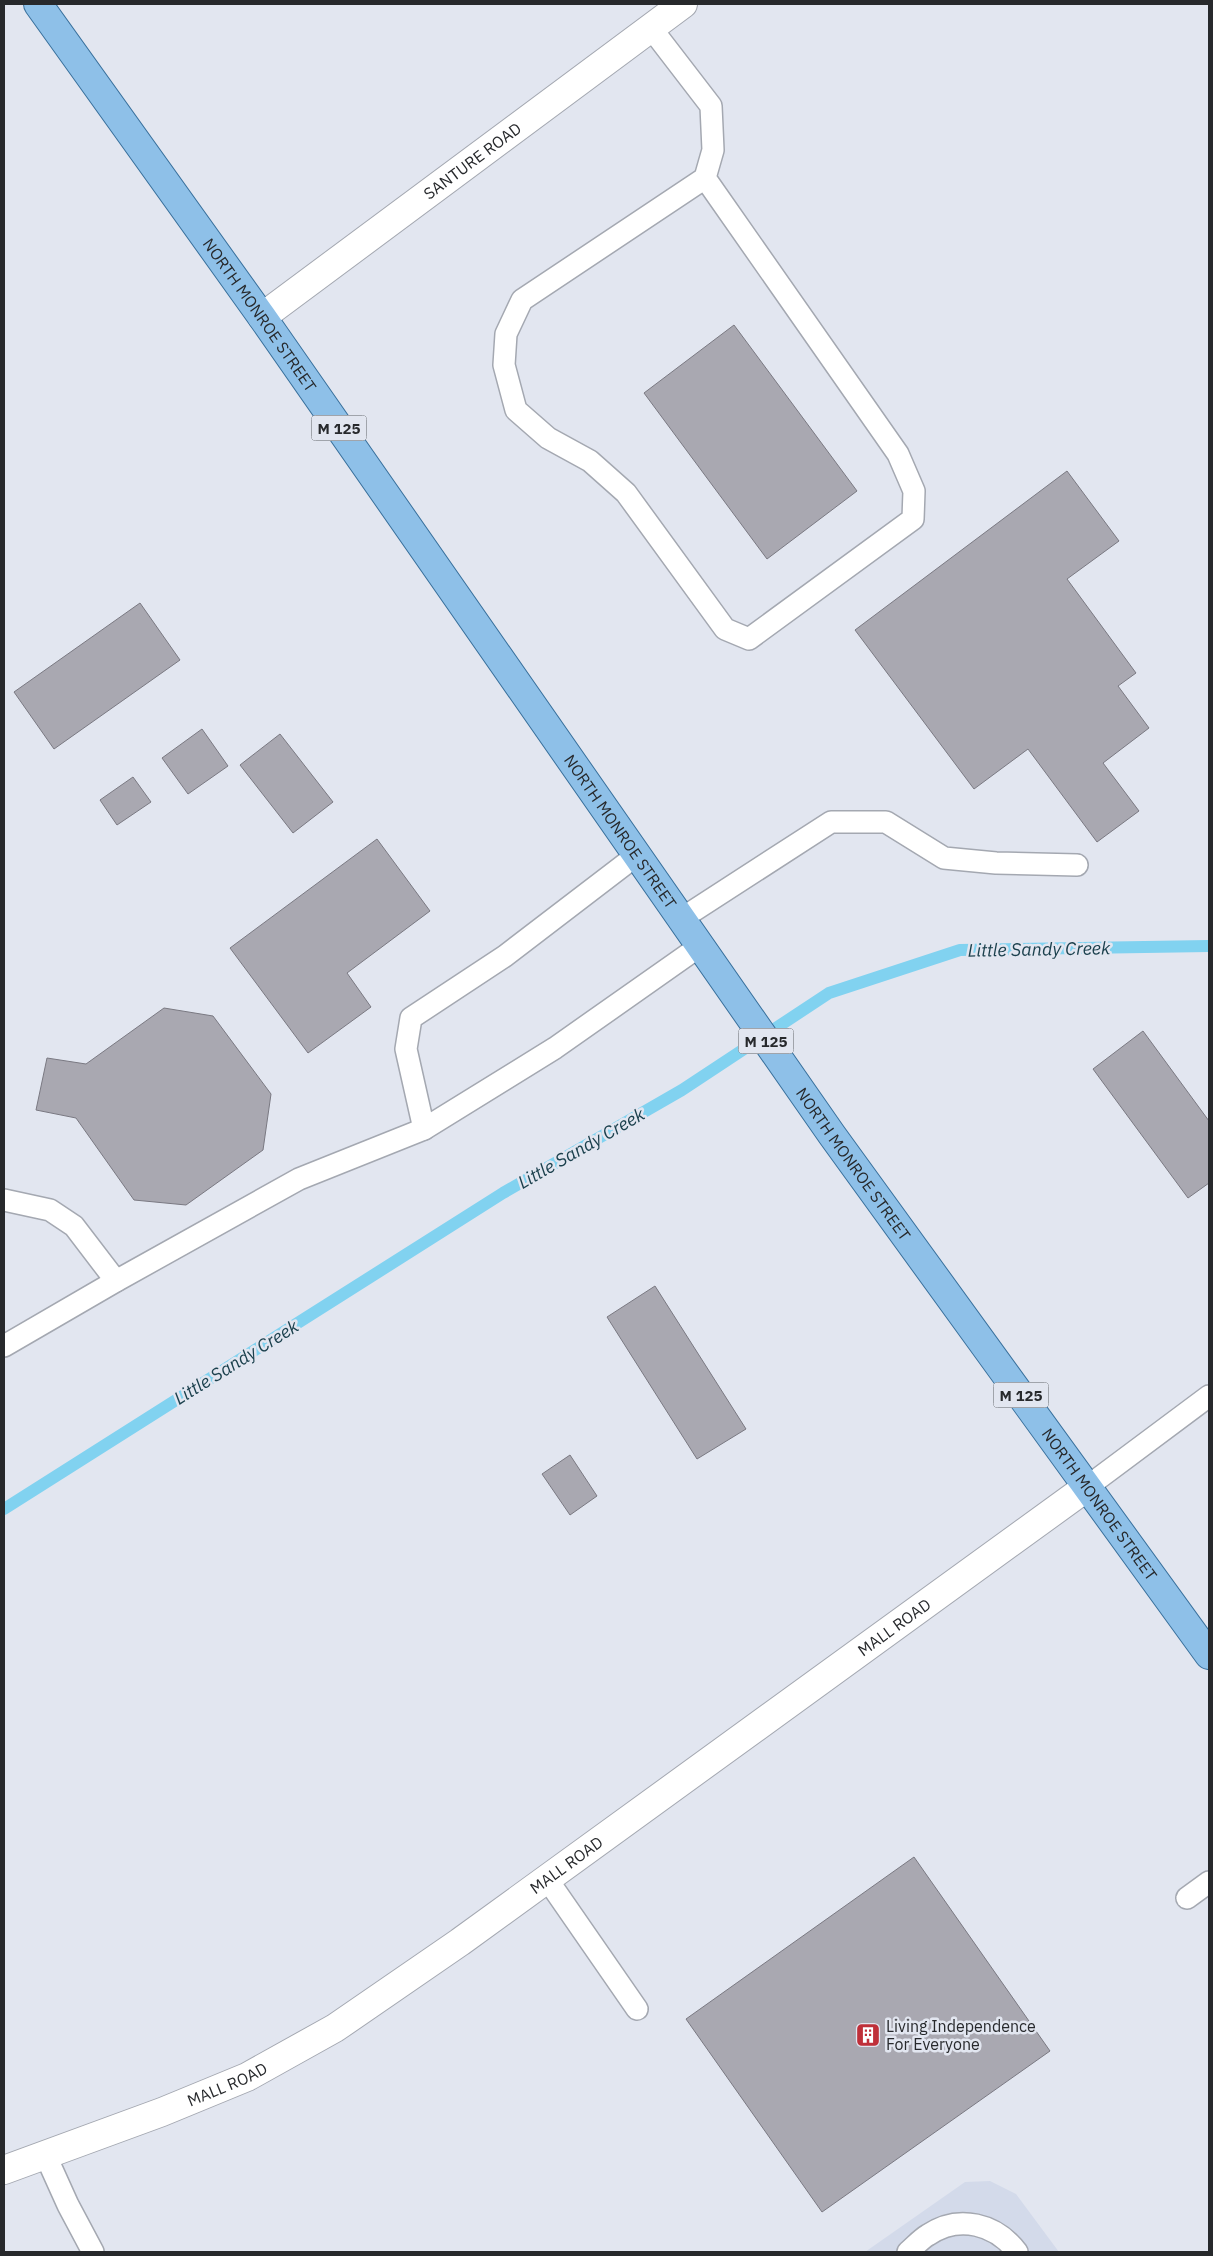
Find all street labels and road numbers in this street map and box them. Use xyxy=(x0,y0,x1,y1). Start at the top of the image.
street label: SANTURE ROAD xyxy=(420,118,525,203)
street label: NORTH MONROE STREET xyxy=(199,234,321,396)
road number: M 125 xyxy=(312,416,366,440)
street label: NORTH MONROE STREET xyxy=(560,751,681,912)
road number: M 125 xyxy=(738,1028,794,1054)
street label: NORTH MONROE STREET xyxy=(792,1084,915,1244)
road number: M 125 xyxy=(994,1382,1048,1408)
street label: NORTH MONROE STREET xyxy=(1038,1424,1162,1584)
street label: MALL ROAD xyxy=(854,1594,934,1660)
street label: MALL ROAD xyxy=(526,1832,607,1898)
street label: MALL ROAD xyxy=(184,2058,271,2111)

